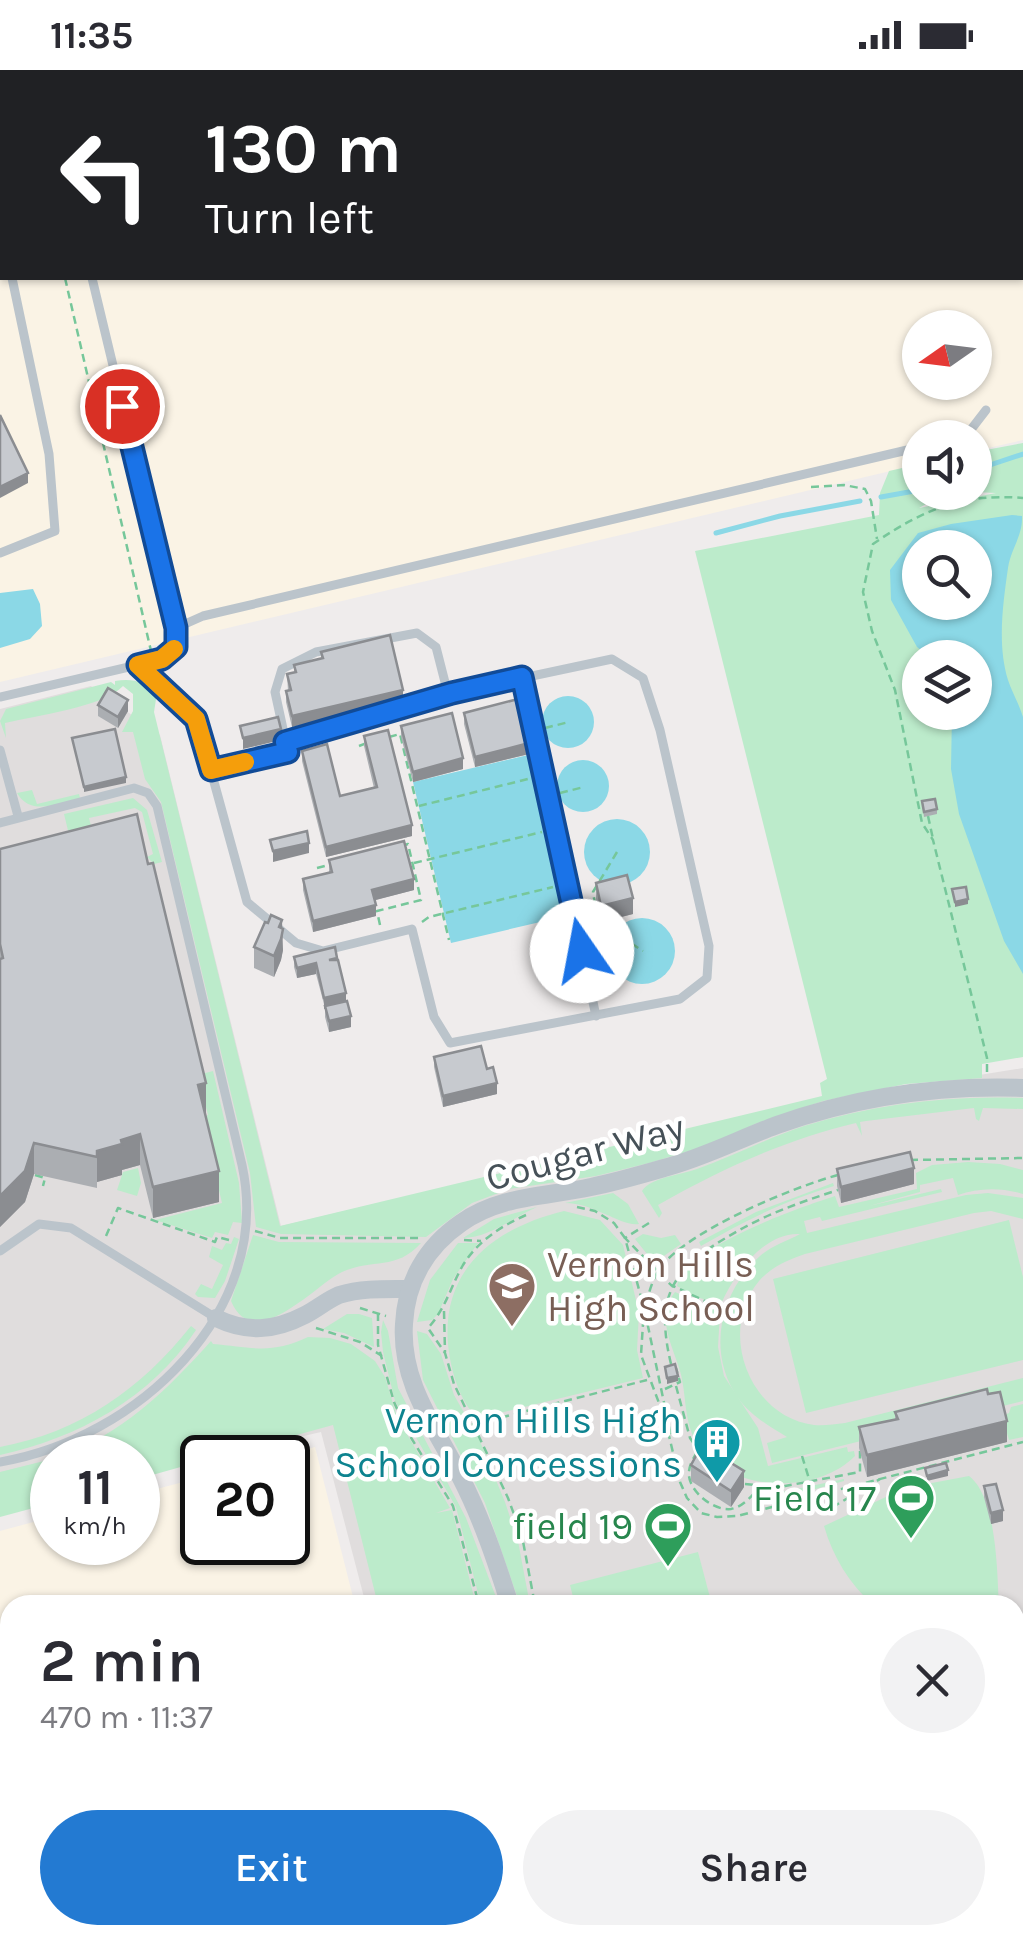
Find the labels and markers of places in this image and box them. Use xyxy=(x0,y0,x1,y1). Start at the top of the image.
pin xyxy=(80,364,165,449)
place label: Vernon Hills High School xyxy=(547,1242,755,1331)
school or university icon: Vernon Hills High School xyxy=(486,1260,538,1328)
place label: Vernon Hills High School Concessions xyxy=(334,1398,682,1487)
building icon: Vernon Hills High School Concessions xyxy=(691,1416,743,1484)
sports icon: Field 17 xyxy=(885,1472,937,1540)
place label: Field 17 xyxy=(753,1476,876,1521)
sports icon: field 19 xyxy=(642,1500,694,1568)
place label: field 19 xyxy=(512,1504,633,1549)

